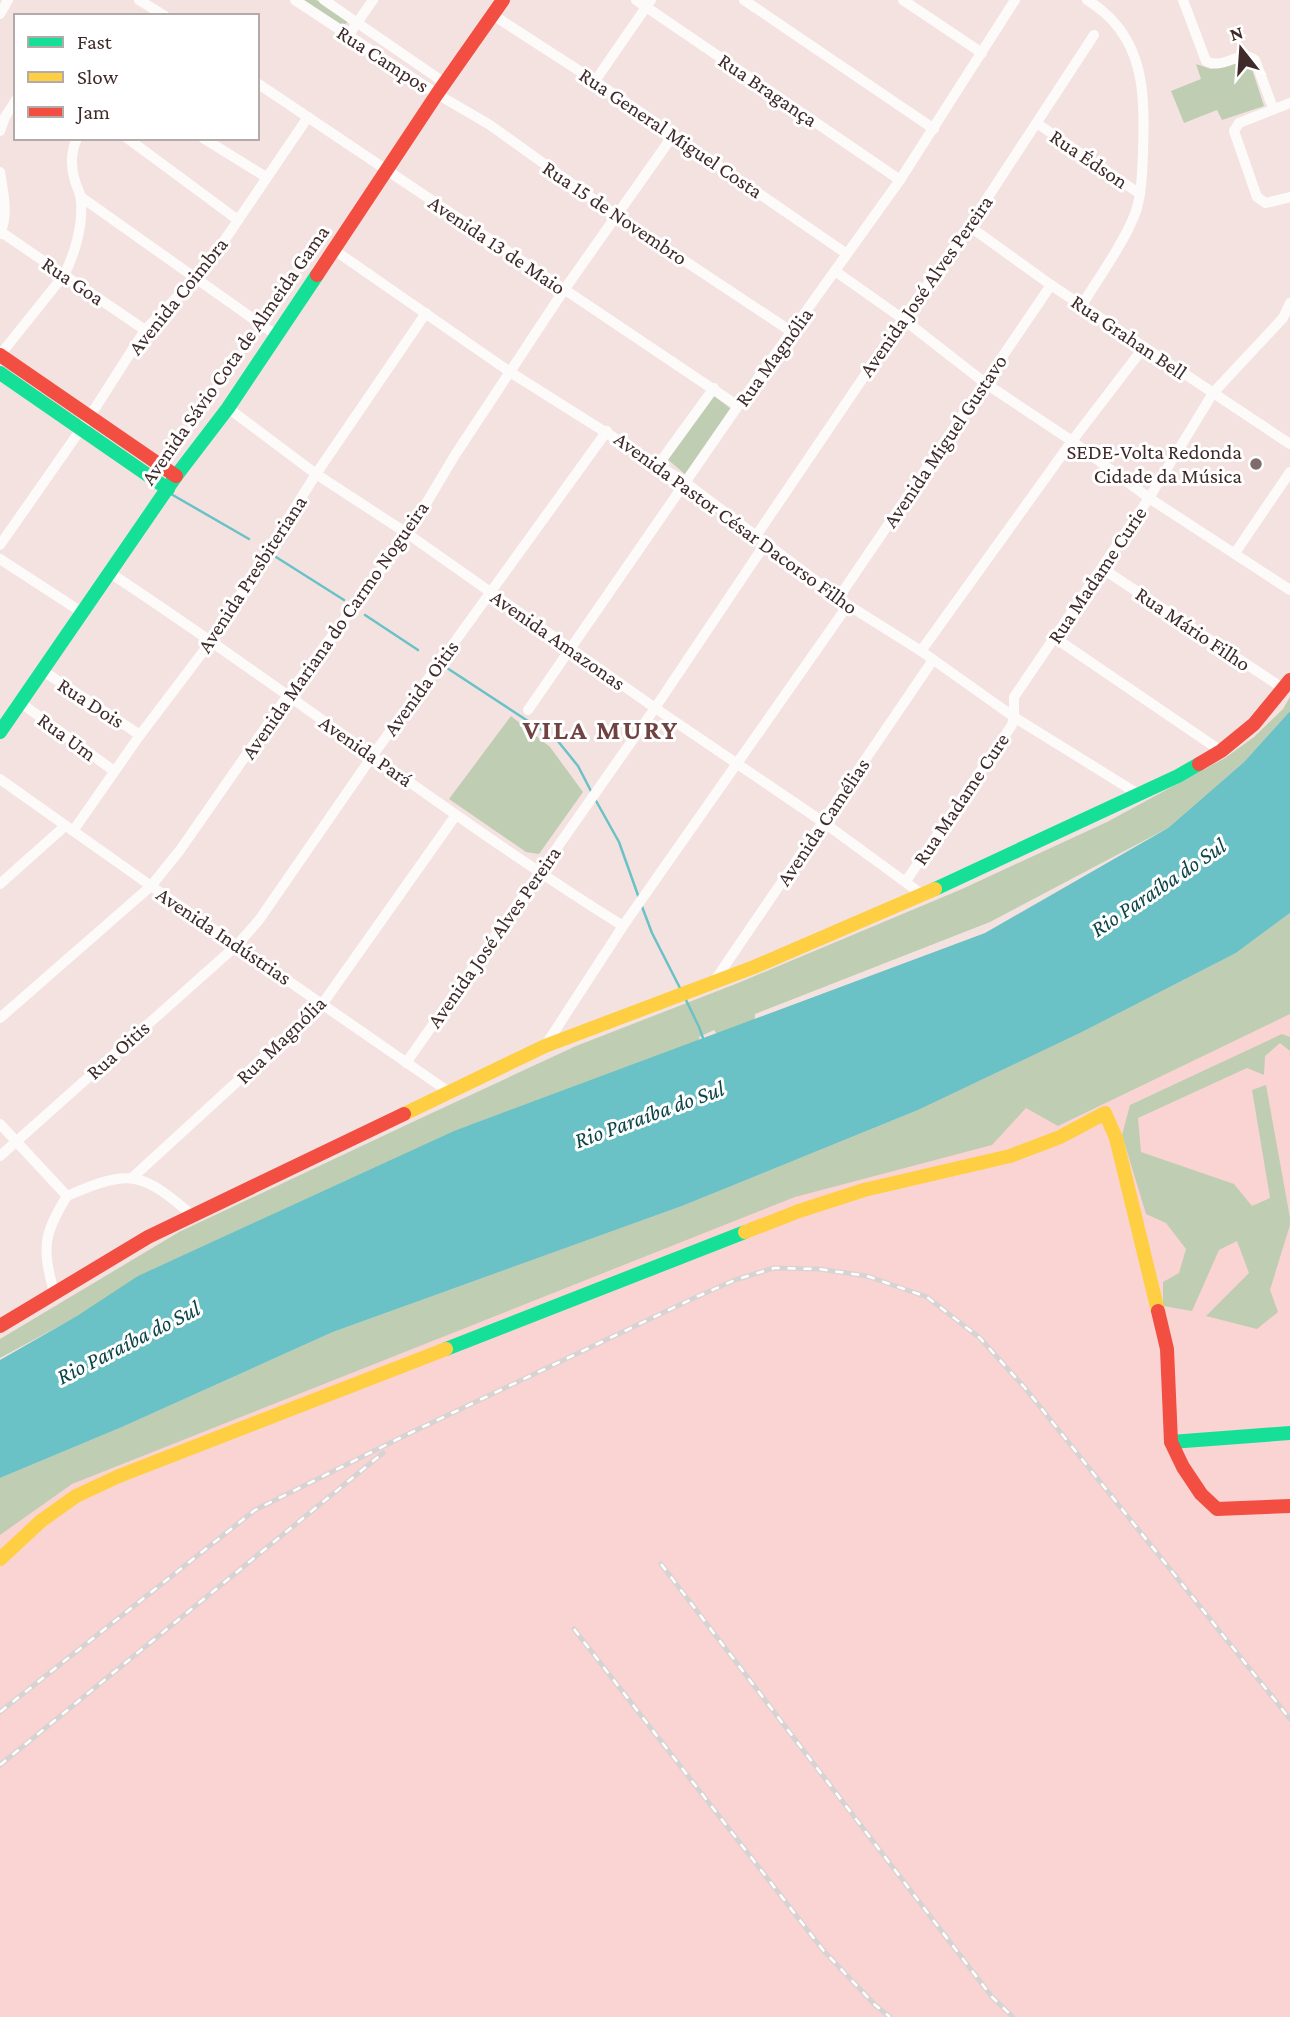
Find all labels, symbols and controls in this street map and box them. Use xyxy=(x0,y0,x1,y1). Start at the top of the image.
legend xyxy=(14,14,259,140)
north arrow xyxy=(1206,14,1276,84)
street label: Rua Campos xyxy=(333,20,433,98)
text: N xyxy=(1227,21,1245,45)
text: Fast xyxy=(77,30,113,54)
street label: Rua Bragança xyxy=(714,48,822,132)
street label: Rua General Miguel Costa xyxy=(575,63,767,203)
text: Slow xyxy=(77,65,119,89)
text: Jam xyxy=(75,100,110,124)
street label: Rua Édson xyxy=(1046,124,1132,194)
street label: Rua 15 de Novembro xyxy=(538,156,692,270)
street label: Avenida 13 de Maio xyxy=(424,190,570,300)
street label: Avenida José Alves Pereira xyxy=(854,190,998,381)
street label: Avenida Sávio Cota de Almeida Gama xyxy=(136,220,334,489)
street label: Avenida Coimbra xyxy=(123,232,233,360)
street label: Rua Goa xyxy=(37,252,109,311)
street label: Rua Grahan Bell xyxy=(1067,290,1191,384)
street label: Rua Magnólia xyxy=(730,303,818,411)
street label: Avenida Miguel Gustavo xyxy=(878,350,1012,532)
street label: Avenida Pastor César Dacorso Filho xyxy=(610,427,862,619)
place label: SEDE-Volta Redonda Cidade da Música xyxy=(1066,440,1242,488)
marker: SEDE-Volta Redonda Cidade da Música xyxy=(1248,456,1264,472)
street label: Avenida Presbiteriana xyxy=(192,491,312,657)
street label: Avenida Mariana do Carmo Nogueira xyxy=(236,496,434,764)
street label: Rua Madame Curie xyxy=(1042,502,1152,648)
street label: Rua Mário Filho xyxy=(1131,582,1255,676)
street label: Avenida Amazonas xyxy=(486,585,630,695)
street label: Avenida Oitis xyxy=(378,636,464,740)
street label: Rua Dois xyxy=(53,673,129,733)
street label: Rua Um xyxy=(33,708,101,766)
street label: Avenida Pará xyxy=(315,710,418,792)
district label: VILA MURY xyxy=(522,714,679,745)
street label: Rua Madame Cure xyxy=(908,729,1014,869)
street label: Avenida Camélias xyxy=(771,754,875,890)
water label: Rio Paraíba do Sul xyxy=(1085,832,1231,942)
street label: Avenida José Alves Pereira xyxy=(422,841,566,1032)
street label: Avenida Indústrias xyxy=(152,882,296,990)
street label: Rua Magnólia xyxy=(231,991,331,1089)
street label: Rua Oitis xyxy=(82,1016,154,1084)
water label: Rio Paraíba do Sul xyxy=(571,1075,728,1153)
water label: Rio Paraíba do Sul xyxy=(52,1294,204,1389)

